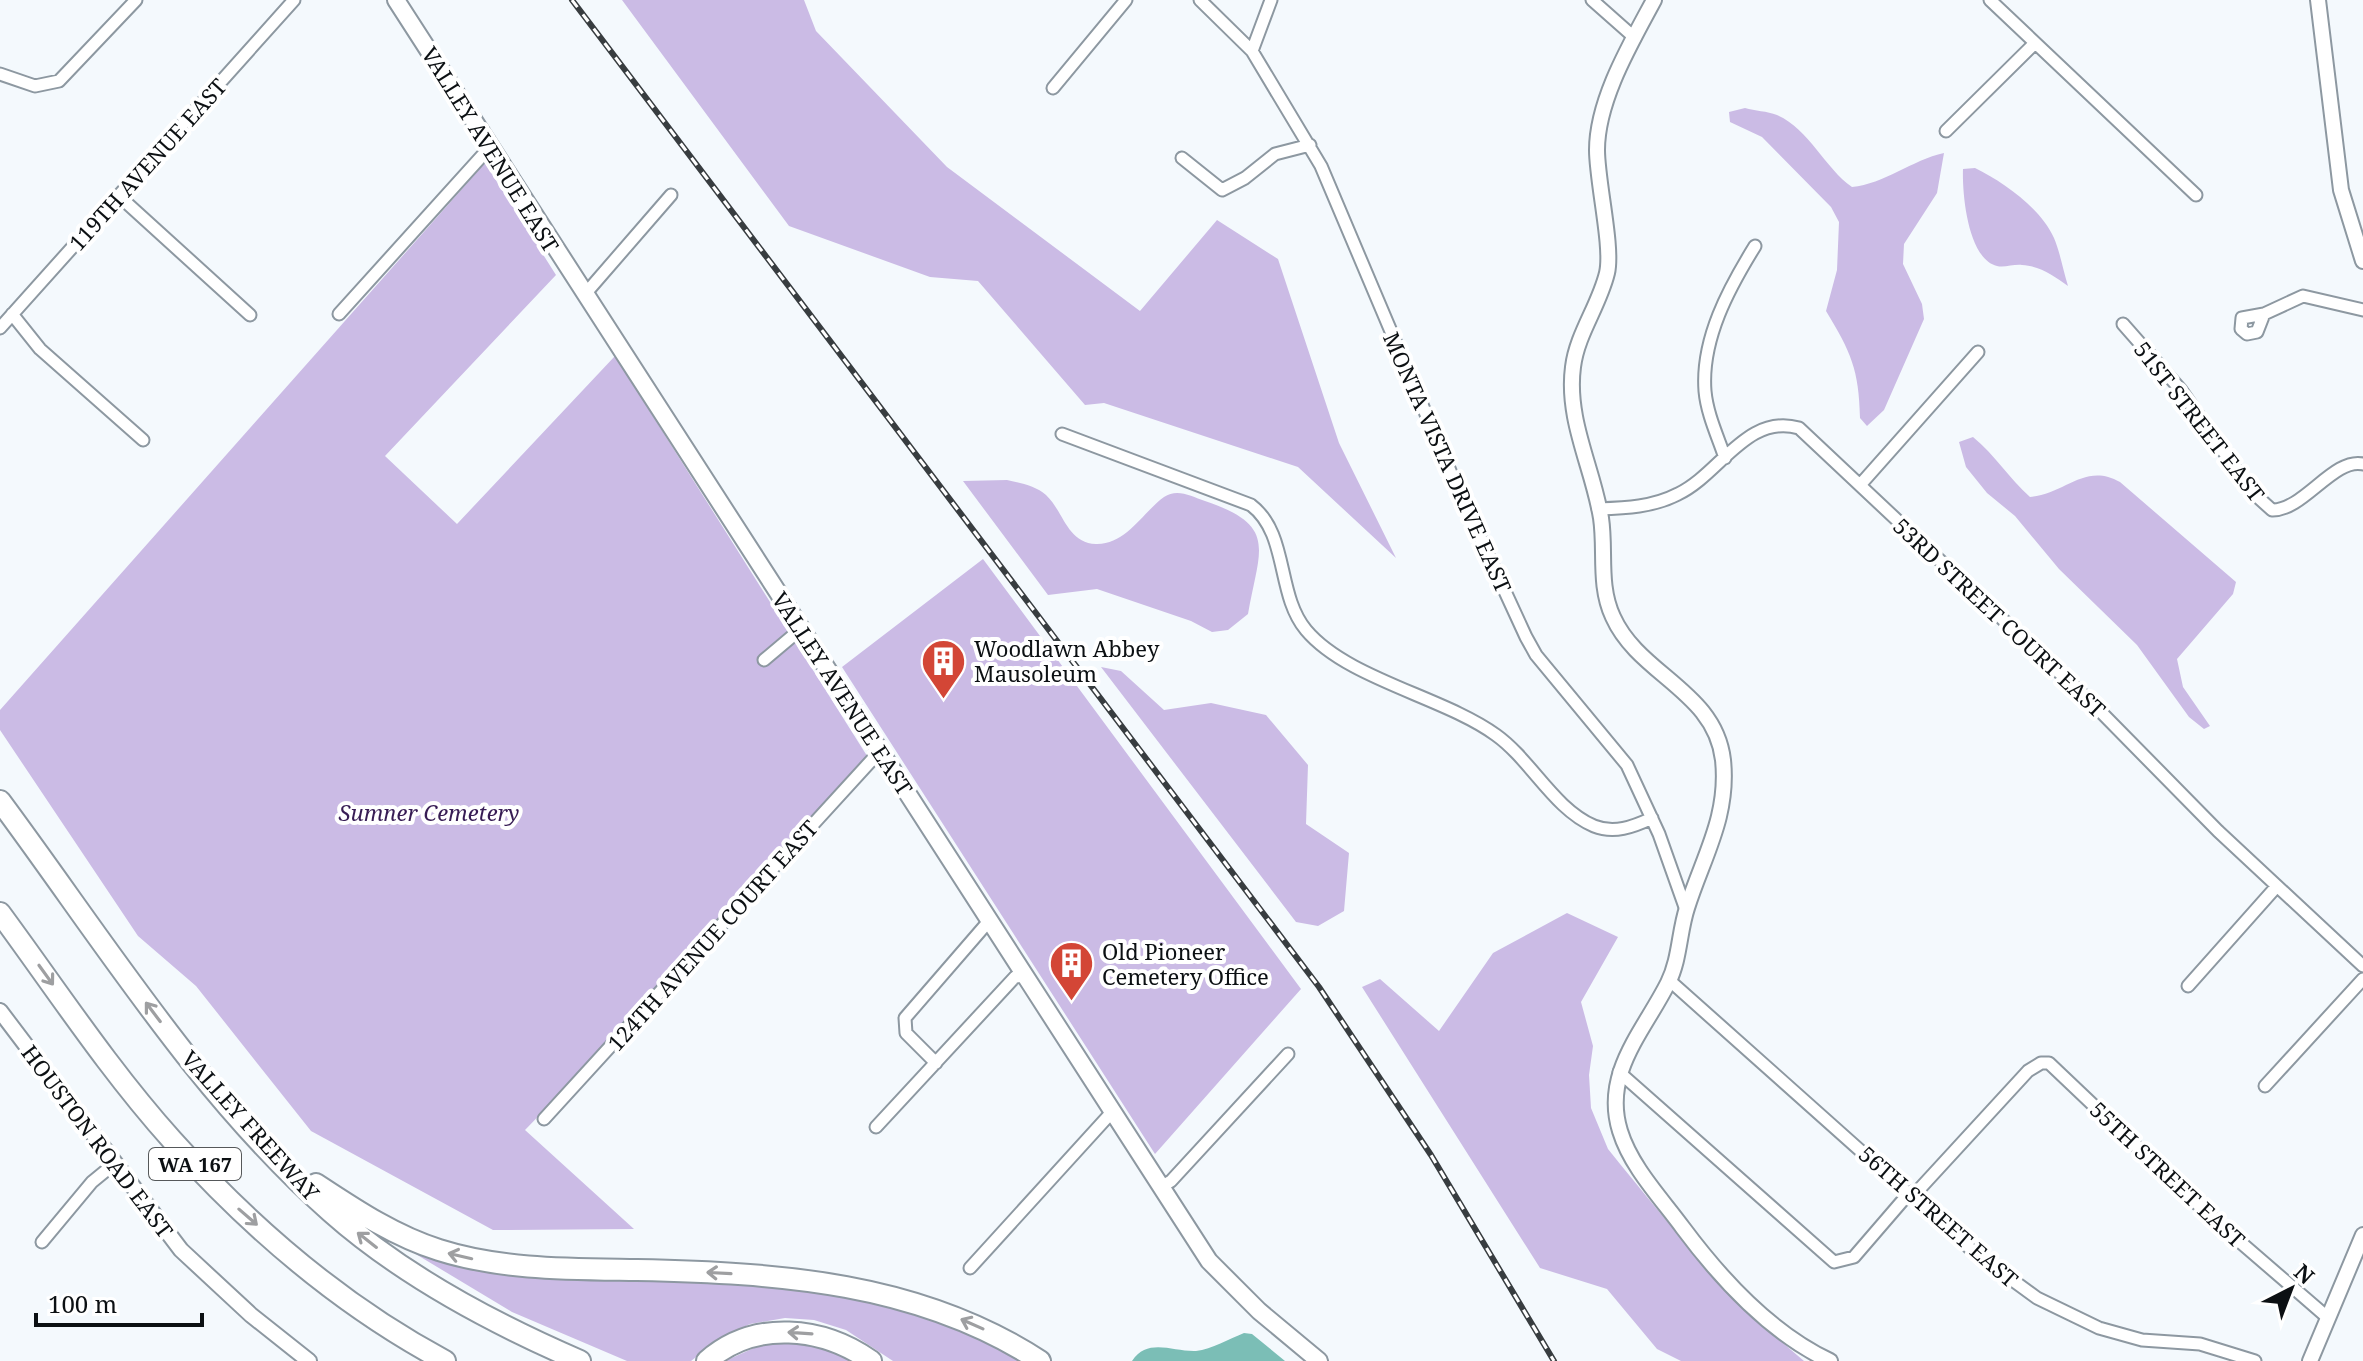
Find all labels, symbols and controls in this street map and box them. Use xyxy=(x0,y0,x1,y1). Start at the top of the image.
street label: VALLEY AVENUE EAST xyxy=(415,40,567,258)
street label: 119TH AVENUE EAST xyxy=(62,71,233,257)
street label: MONTA VISTA DRIVE EAST xyxy=(1377,327,1519,597)
street label: 51ST STREET EAST xyxy=(2128,335,2272,508)
street label: 53RD STREET COURT EAST xyxy=(1887,511,2113,724)
street label: VALLEY AVENUE EAST xyxy=(766,585,920,801)
place label: Woodlawn Abbey Mausoleum xyxy=(974,633,1160,688)
building icon: Woodlawn Abbey Mausoleum xyxy=(919,637,967,700)
park label: Sumner Cemetery xyxy=(339,797,519,827)
street label: 124TH AVENUE COURT EAST xyxy=(600,813,824,1057)
place label: Old Pioneer Cemetery Office xyxy=(1102,936,1269,991)
building icon: Old Pioneer Cemetery Office xyxy=(1047,940,1095,1003)
one-way arrow xyxy=(38,964,55,986)
one-way arrow xyxy=(145,1001,162,1023)
street label: HOUSTON ROAD EAST xyxy=(16,1038,181,1244)
street label: VALLEY FREEWAY xyxy=(175,1043,327,1207)
street label: 55TH STREET EAST xyxy=(2084,1094,2252,1254)
street label: 56TH STREET EAST xyxy=(1853,1139,2025,1294)
road number: WA 167 xyxy=(149,1148,241,1180)
one-way arrow xyxy=(238,1208,258,1226)
one-way arrow xyxy=(357,1231,378,1248)
one-way arrow xyxy=(448,1247,473,1262)
north arrow xyxy=(2251,1249,2331,1329)
text: N xyxy=(2289,1256,2322,1290)
one-way arrow xyxy=(706,1265,733,1280)
scale bar xyxy=(36,1277,202,1327)
text: 100 m xyxy=(48,1287,117,1320)
one-way arrow xyxy=(960,1316,984,1331)
one-way arrow xyxy=(787,1325,814,1340)

